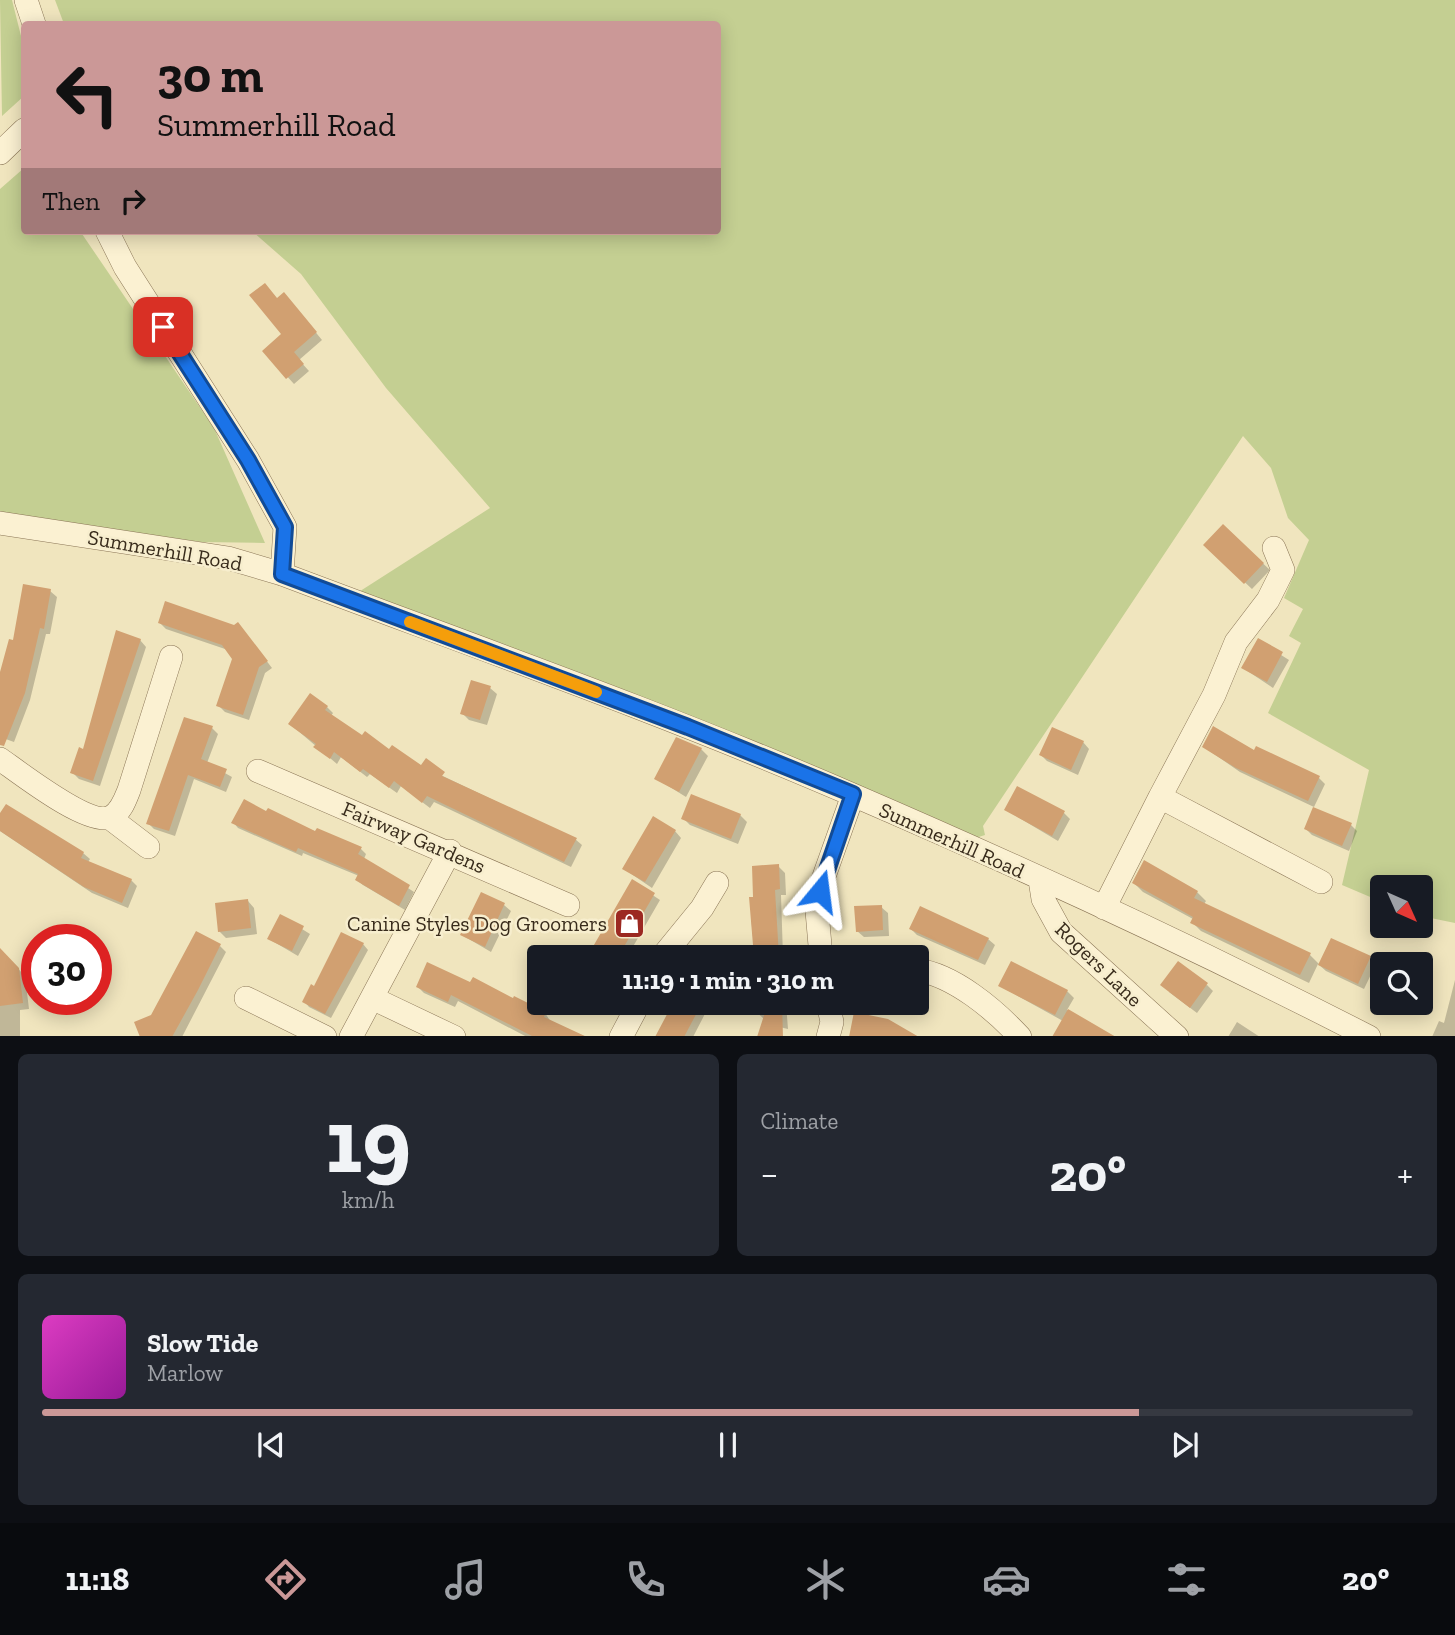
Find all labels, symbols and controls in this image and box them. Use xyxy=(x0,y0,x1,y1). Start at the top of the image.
text: 30 m xyxy=(157,46,263,105)
icon: left xyxy=(42,49,133,140)
text: Summerhill Road xyxy=(157,106,396,144)
icon: right xyxy=(114,182,152,220)
text: Then xyxy=(42,185,100,217)
pin xyxy=(133,297,193,357)
icon: arrive xyxy=(144,308,182,346)
street label: Summerhill Road xyxy=(86,524,245,576)
street label: Fairway Gardens xyxy=(339,796,489,878)
street label: Summerhill Road xyxy=(875,797,1029,883)
position arrow xyxy=(783,854,857,928)
north arrow xyxy=(1370,875,1433,938)
map controls xyxy=(1370,875,1433,1015)
shop icon: Canine Styles Dog Groomers xyxy=(613,906,647,940)
place label: Canine Styles Dog Groomers xyxy=(347,911,607,936)
street label: Rogers Lane xyxy=(1050,916,1148,1012)
speed limit sign: 30 xyxy=(21,924,112,1015)
button: search xyxy=(1370,952,1433,1015)
text: 11:19 · 1 min · 310 m xyxy=(622,964,834,996)
text: 19 xyxy=(326,1086,411,1195)
text: Climate xyxy=(761,1107,838,1135)
text: 20° xyxy=(1049,1142,1126,1204)
text: − xyxy=(761,1151,778,1197)
text: + xyxy=(1397,1151,1413,1197)
text: km/h xyxy=(342,1186,395,1214)
text: Slow Tide xyxy=(147,1327,258,1359)
text: Marlow xyxy=(147,1359,223,1387)
icon: previous xyxy=(252,1426,290,1464)
icon: pause xyxy=(709,1426,747,1464)
icon: next xyxy=(1166,1426,1204,1464)
icon: directions xyxy=(261,1555,310,1604)
icon: music xyxy=(441,1555,490,1604)
icon: phone xyxy=(621,1555,670,1604)
icon: climate xyxy=(801,1555,850,1604)
icon: car xyxy=(982,1555,1031,1604)
icon: filters xyxy=(1162,1555,1211,1604)
text: 11:18 xyxy=(66,1560,130,1598)
text: 20° xyxy=(1342,1560,1389,1598)

